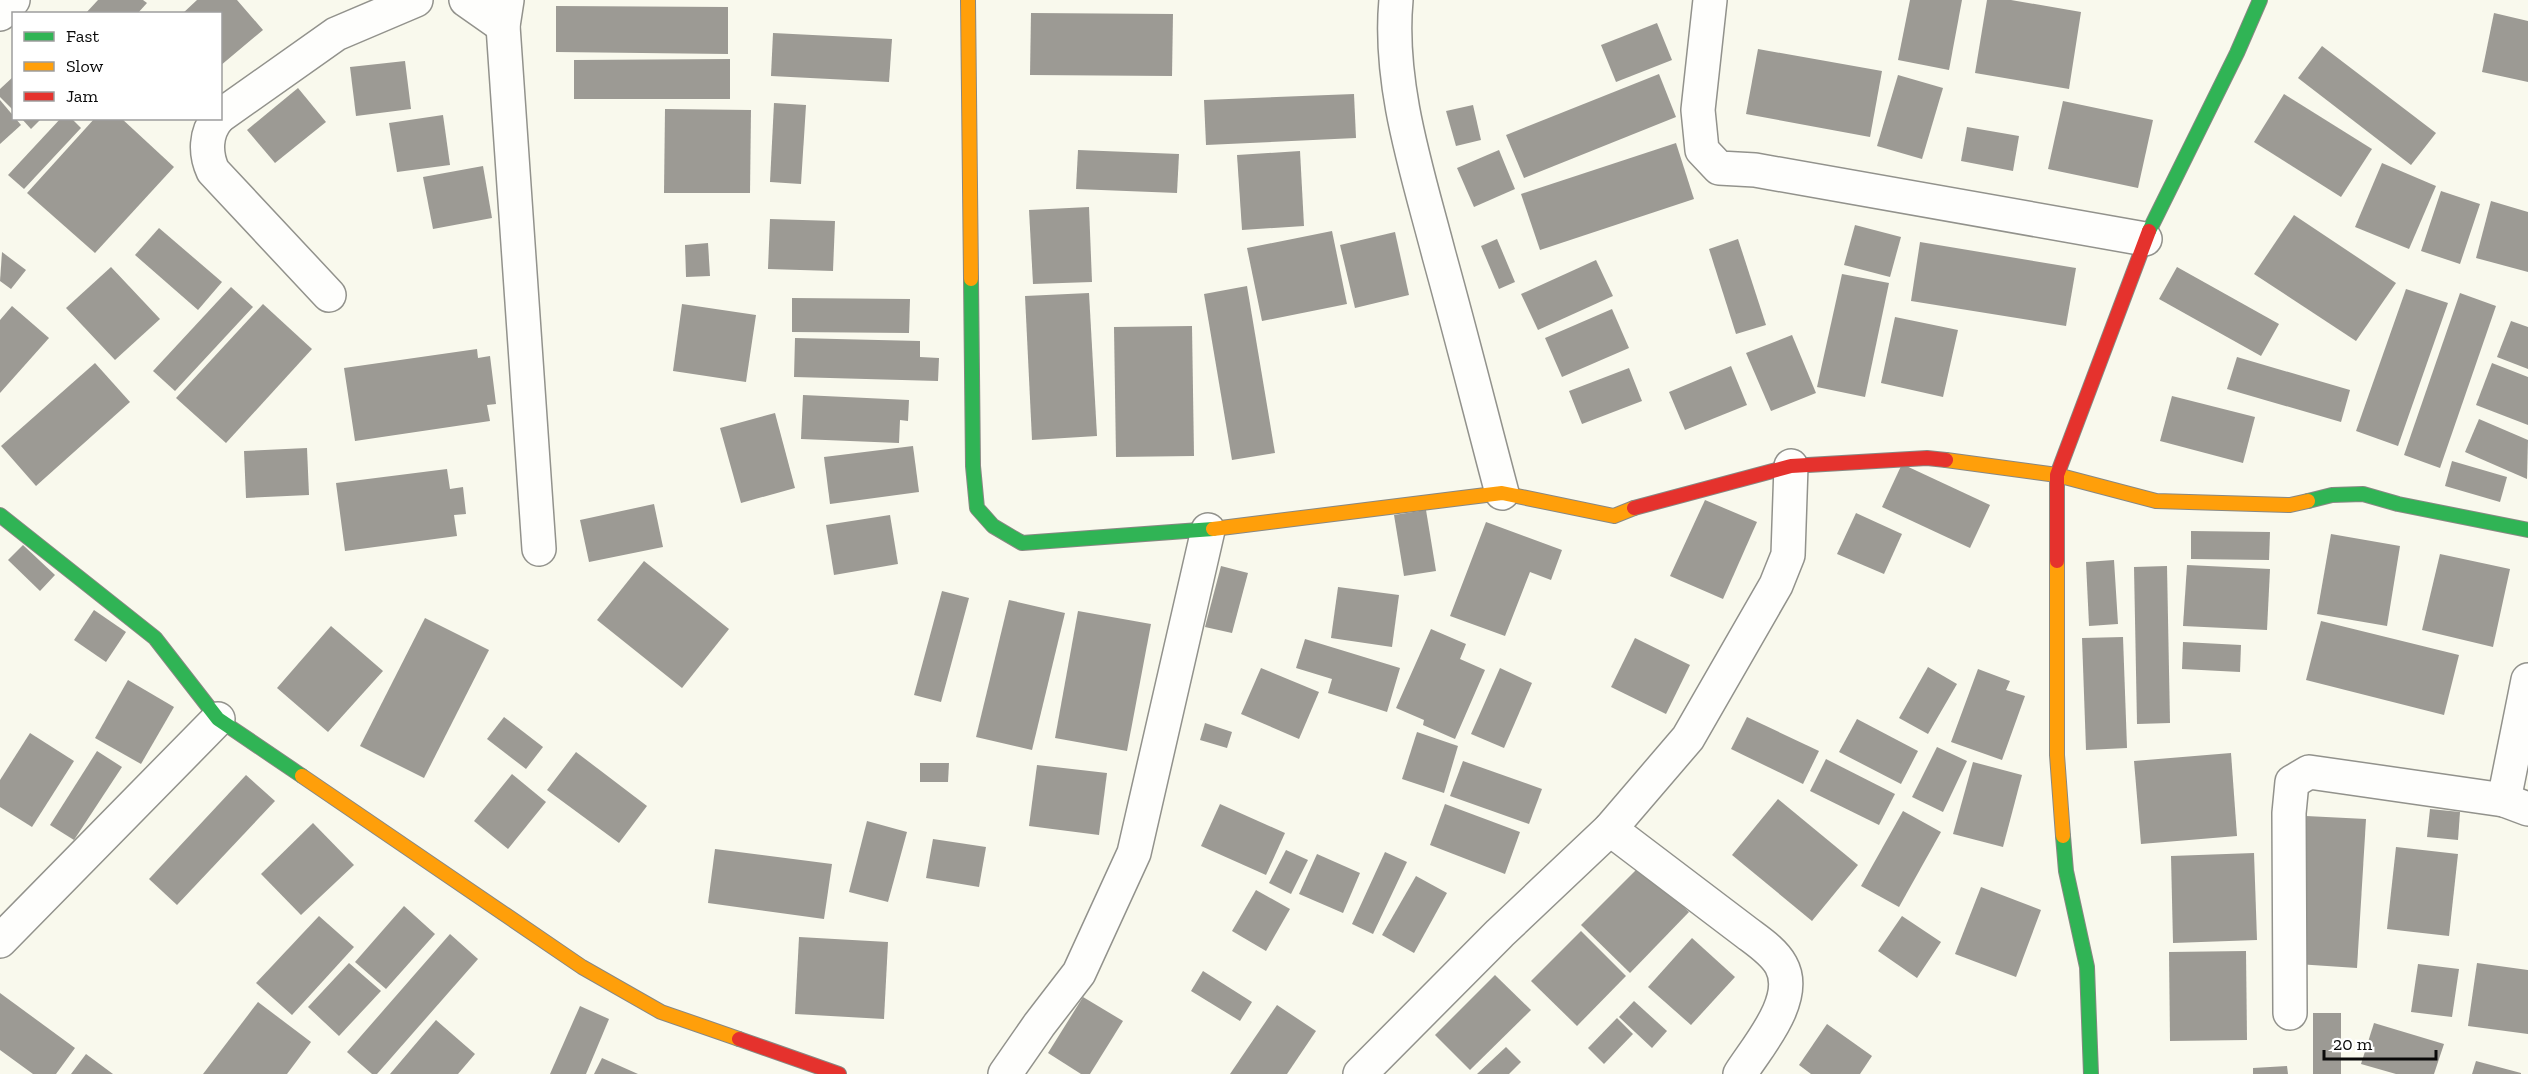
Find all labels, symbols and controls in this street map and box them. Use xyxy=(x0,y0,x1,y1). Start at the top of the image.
legend xyxy=(12,12,222,120)
text: Fast xyxy=(66,25,99,47)
text: Slow xyxy=(66,55,103,77)
text: Jam xyxy=(66,85,98,107)
scale bar xyxy=(2324,1023,2436,1061)
text: 20 m xyxy=(2333,1033,2373,1055)

